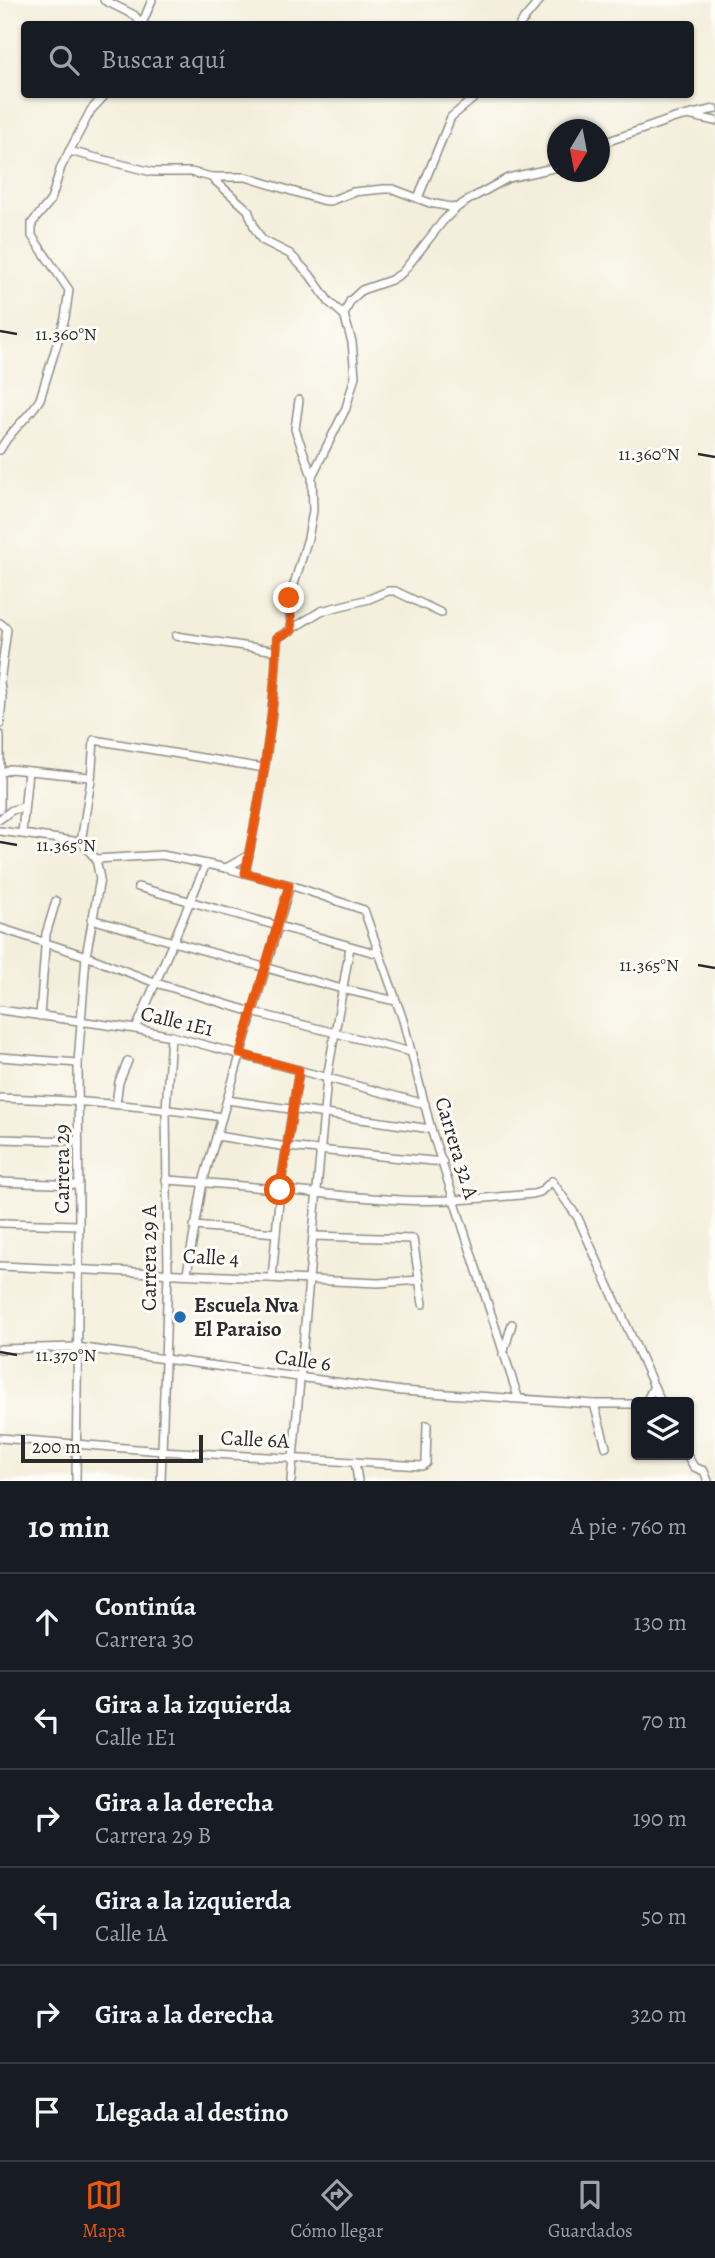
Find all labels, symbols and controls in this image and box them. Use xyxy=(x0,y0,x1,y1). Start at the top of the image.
search box xyxy=(21,21,694,98)
icon: search xyxy=(45,41,83,79)
text: Buscar aquí xyxy=(101,42,226,77)
north arrow xyxy=(547,119,610,182)
text: 11.360°N xyxy=(35,322,97,346)
text: 11.360°N xyxy=(618,442,680,466)
route end xyxy=(273,582,304,613)
text: 11.365°N xyxy=(36,833,96,857)
text: 11.365°N xyxy=(619,953,679,977)
street label: Calle 1E1 xyxy=(138,999,216,1043)
street label: Carrera 32 A xyxy=(428,1094,486,1203)
street label: Carrera 29 xyxy=(48,1124,76,1214)
route start xyxy=(264,1174,295,1205)
street label: Carrera 29 A xyxy=(135,1204,163,1311)
street label: Calle 4 xyxy=(182,1242,240,1272)
place label: Escuela Nva El Paraiso xyxy=(194,1291,300,1343)
marker: Escuela Nva El Paraiso xyxy=(172,1309,188,1325)
street label: Calle 6 xyxy=(273,1342,333,1378)
text: 11.370°N xyxy=(36,1343,96,1367)
map controls xyxy=(631,1397,694,1460)
button: layers xyxy=(631,1397,694,1460)
street label: Calle 6A xyxy=(220,1423,291,1455)
scale bar xyxy=(21,1432,203,1464)
text: 200 m xyxy=(32,1434,81,1460)
text: 10 min xyxy=(28,1507,110,1547)
text: A pie · 760 m xyxy=(570,1511,687,1542)
text: Continúa xyxy=(95,1589,196,1624)
icon: ahead xyxy=(28,1603,66,1641)
text: 130 m xyxy=(634,1607,687,1638)
text: Carrera 30 xyxy=(95,1624,194,1655)
text: Gira a la izquierda xyxy=(95,1687,291,1722)
icon: left xyxy=(28,1701,66,1739)
text: 70 m xyxy=(641,1705,687,1736)
text: Calle 1E1 xyxy=(95,1722,176,1753)
text: Gira a la derecha xyxy=(95,1785,274,1820)
icon: right xyxy=(28,1799,66,1837)
text: 190 m xyxy=(633,1803,687,1834)
text: Carrera 29 B xyxy=(95,1820,211,1851)
text: Gira a la izquierda xyxy=(95,1883,291,1918)
icon: left xyxy=(28,1897,66,1935)
text: 50 m xyxy=(641,1901,687,1932)
text: Calle 1A xyxy=(95,1918,168,1949)
icon: right xyxy=(28,1995,66,2033)
text: Gira a la derecha xyxy=(95,1997,274,2032)
text: 320 m xyxy=(631,1999,687,2030)
icon: arrive xyxy=(28,2093,66,2131)
text: Llegada al destino xyxy=(95,2095,289,2130)
tab: Mapa xyxy=(82,2176,126,2244)
tab: Cómo llegar xyxy=(290,2176,383,2244)
tab: Guardados xyxy=(548,2176,633,2244)

